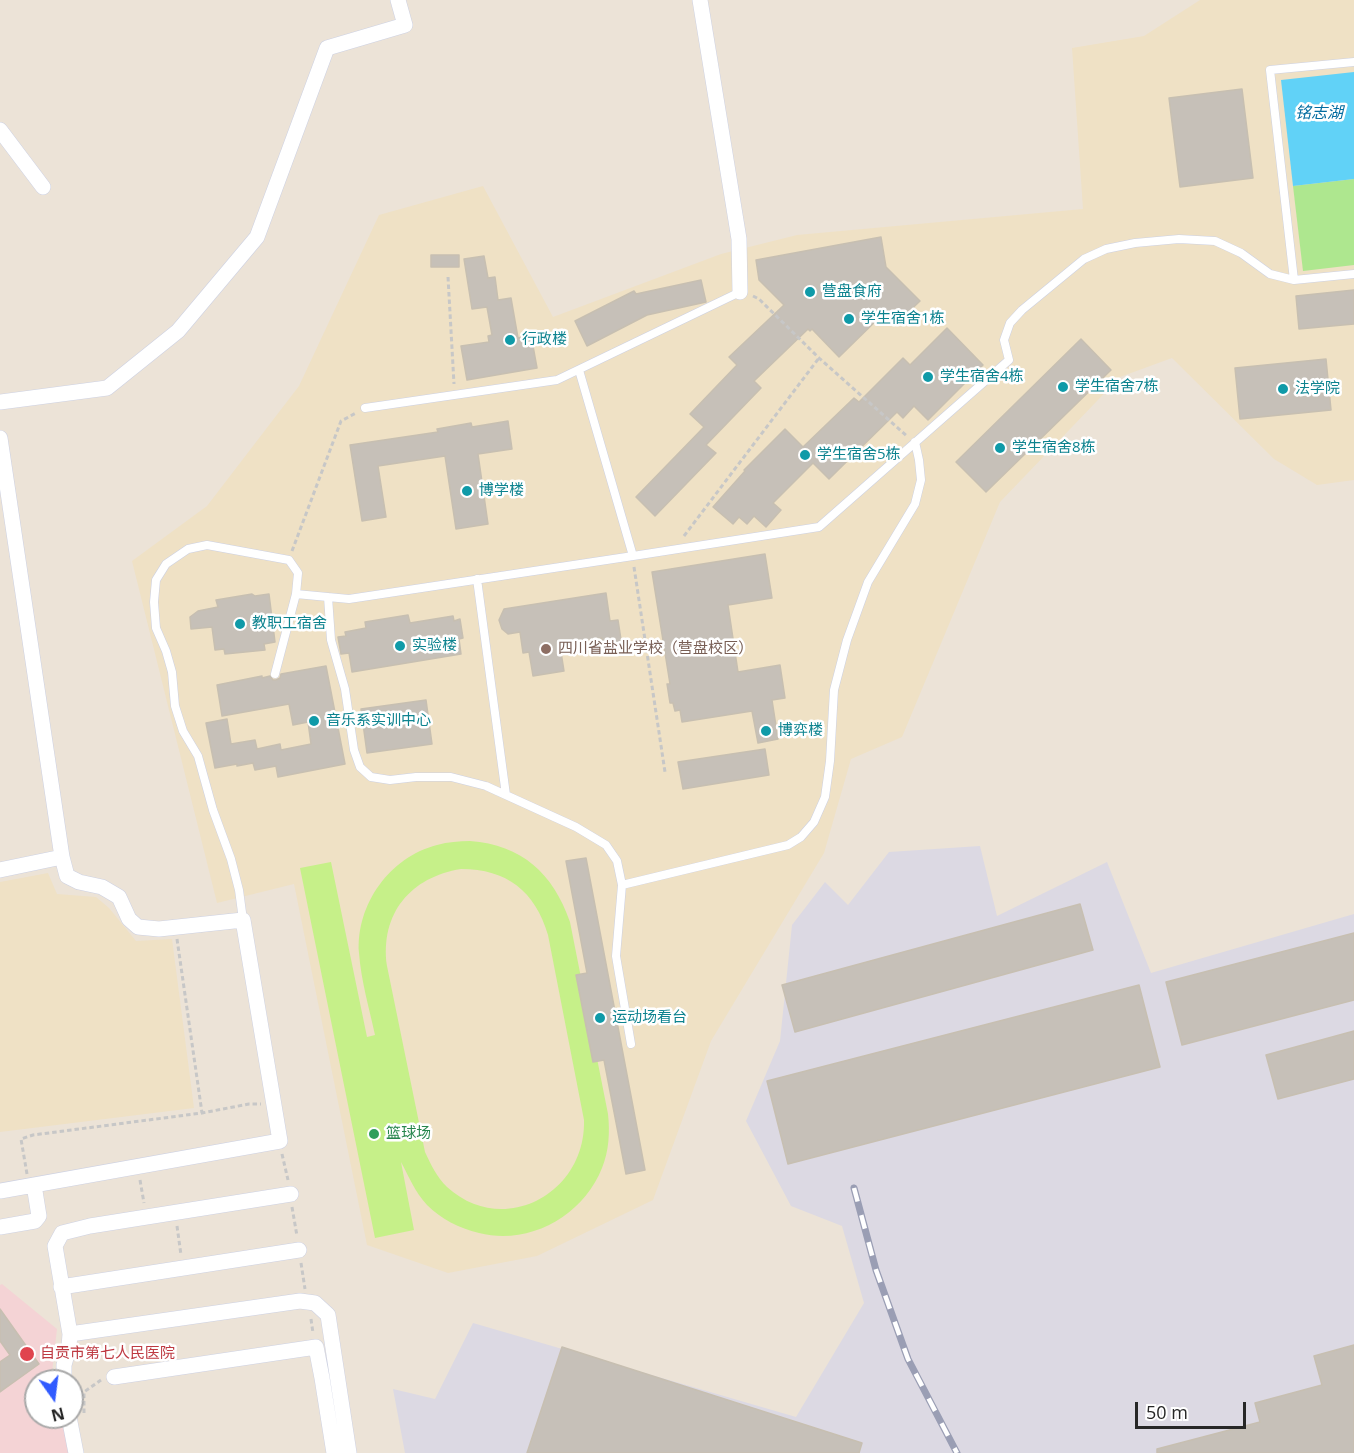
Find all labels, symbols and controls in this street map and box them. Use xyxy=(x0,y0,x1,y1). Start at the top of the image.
water label: 铭志湖 xyxy=(1295,103,1343,123)
place label: 营盘食府 xyxy=(822,283,882,301)
marker: 营盘食府 xyxy=(803,285,817,299)
place label: 学生宿舍1栋 xyxy=(861,310,945,328)
marker: 学生宿舍1栋 xyxy=(842,312,856,326)
place label: 行政楼 xyxy=(522,331,567,349)
marker: 行政楼 xyxy=(503,333,517,347)
place label: 学生宿舍4栋 xyxy=(940,368,1024,386)
marker: 学生宿舍4栋 xyxy=(921,370,935,384)
place label: 学生宿舍7栋 xyxy=(1075,378,1159,396)
marker: 学生宿舍7栋 xyxy=(1056,380,1070,394)
place label: 法学院 xyxy=(1295,380,1340,398)
marker: 法学院 xyxy=(1276,382,1290,396)
place label: 学生宿舍8栋 xyxy=(1012,439,1096,457)
marker: 学生宿舍8栋 xyxy=(993,441,1007,455)
place label: 学生宿舍5栋 xyxy=(817,446,901,464)
marker: 学生宿舍5栋 xyxy=(798,448,812,462)
place label: 博学楼 xyxy=(479,482,524,500)
marker: 博学楼 xyxy=(460,484,474,498)
place label: 教职工宿舍 xyxy=(252,615,327,633)
marker: 教职工宿舍 xyxy=(233,617,247,631)
place label: 实验楼 xyxy=(412,637,457,655)
marker: 实验楼 xyxy=(393,639,407,653)
place label: 四川省盐业学校（营盘校区） xyxy=(558,640,753,658)
marker: 四川省盐业学校（营盘校区） xyxy=(539,642,553,656)
place label: 音乐系实训中心 xyxy=(326,712,431,730)
marker: 音乐系实训中心 xyxy=(307,714,321,728)
place label: 博弈楼 xyxy=(778,722,823,740)
marker: 博弈楼 xyxy=(759,724,773,738)
place label: 运动场看台 xyxy=(612,1009,687,1027)
marker: 运动场看台 xyxy=(593,1011,607,1025)
place label: 篮球场 xyxy=(386,1125,431,1143)
marker: 篮球场 xyxy=(367,1127,381,1141)
marker: 自贡市第七人民医院 xyxy=(18,1345,36,1363)
place label: 自贡市第七人民医院 xyxy=(40,1345,175,1363)
north arrow xyxy=(24,1369,84,1429)
scale bar xyxy=(1138,1390,1249,1428)
text: 50 m xyxy=(1146,1400,1188,1424)
text: N xyxy=(49,1402,67,1427)

